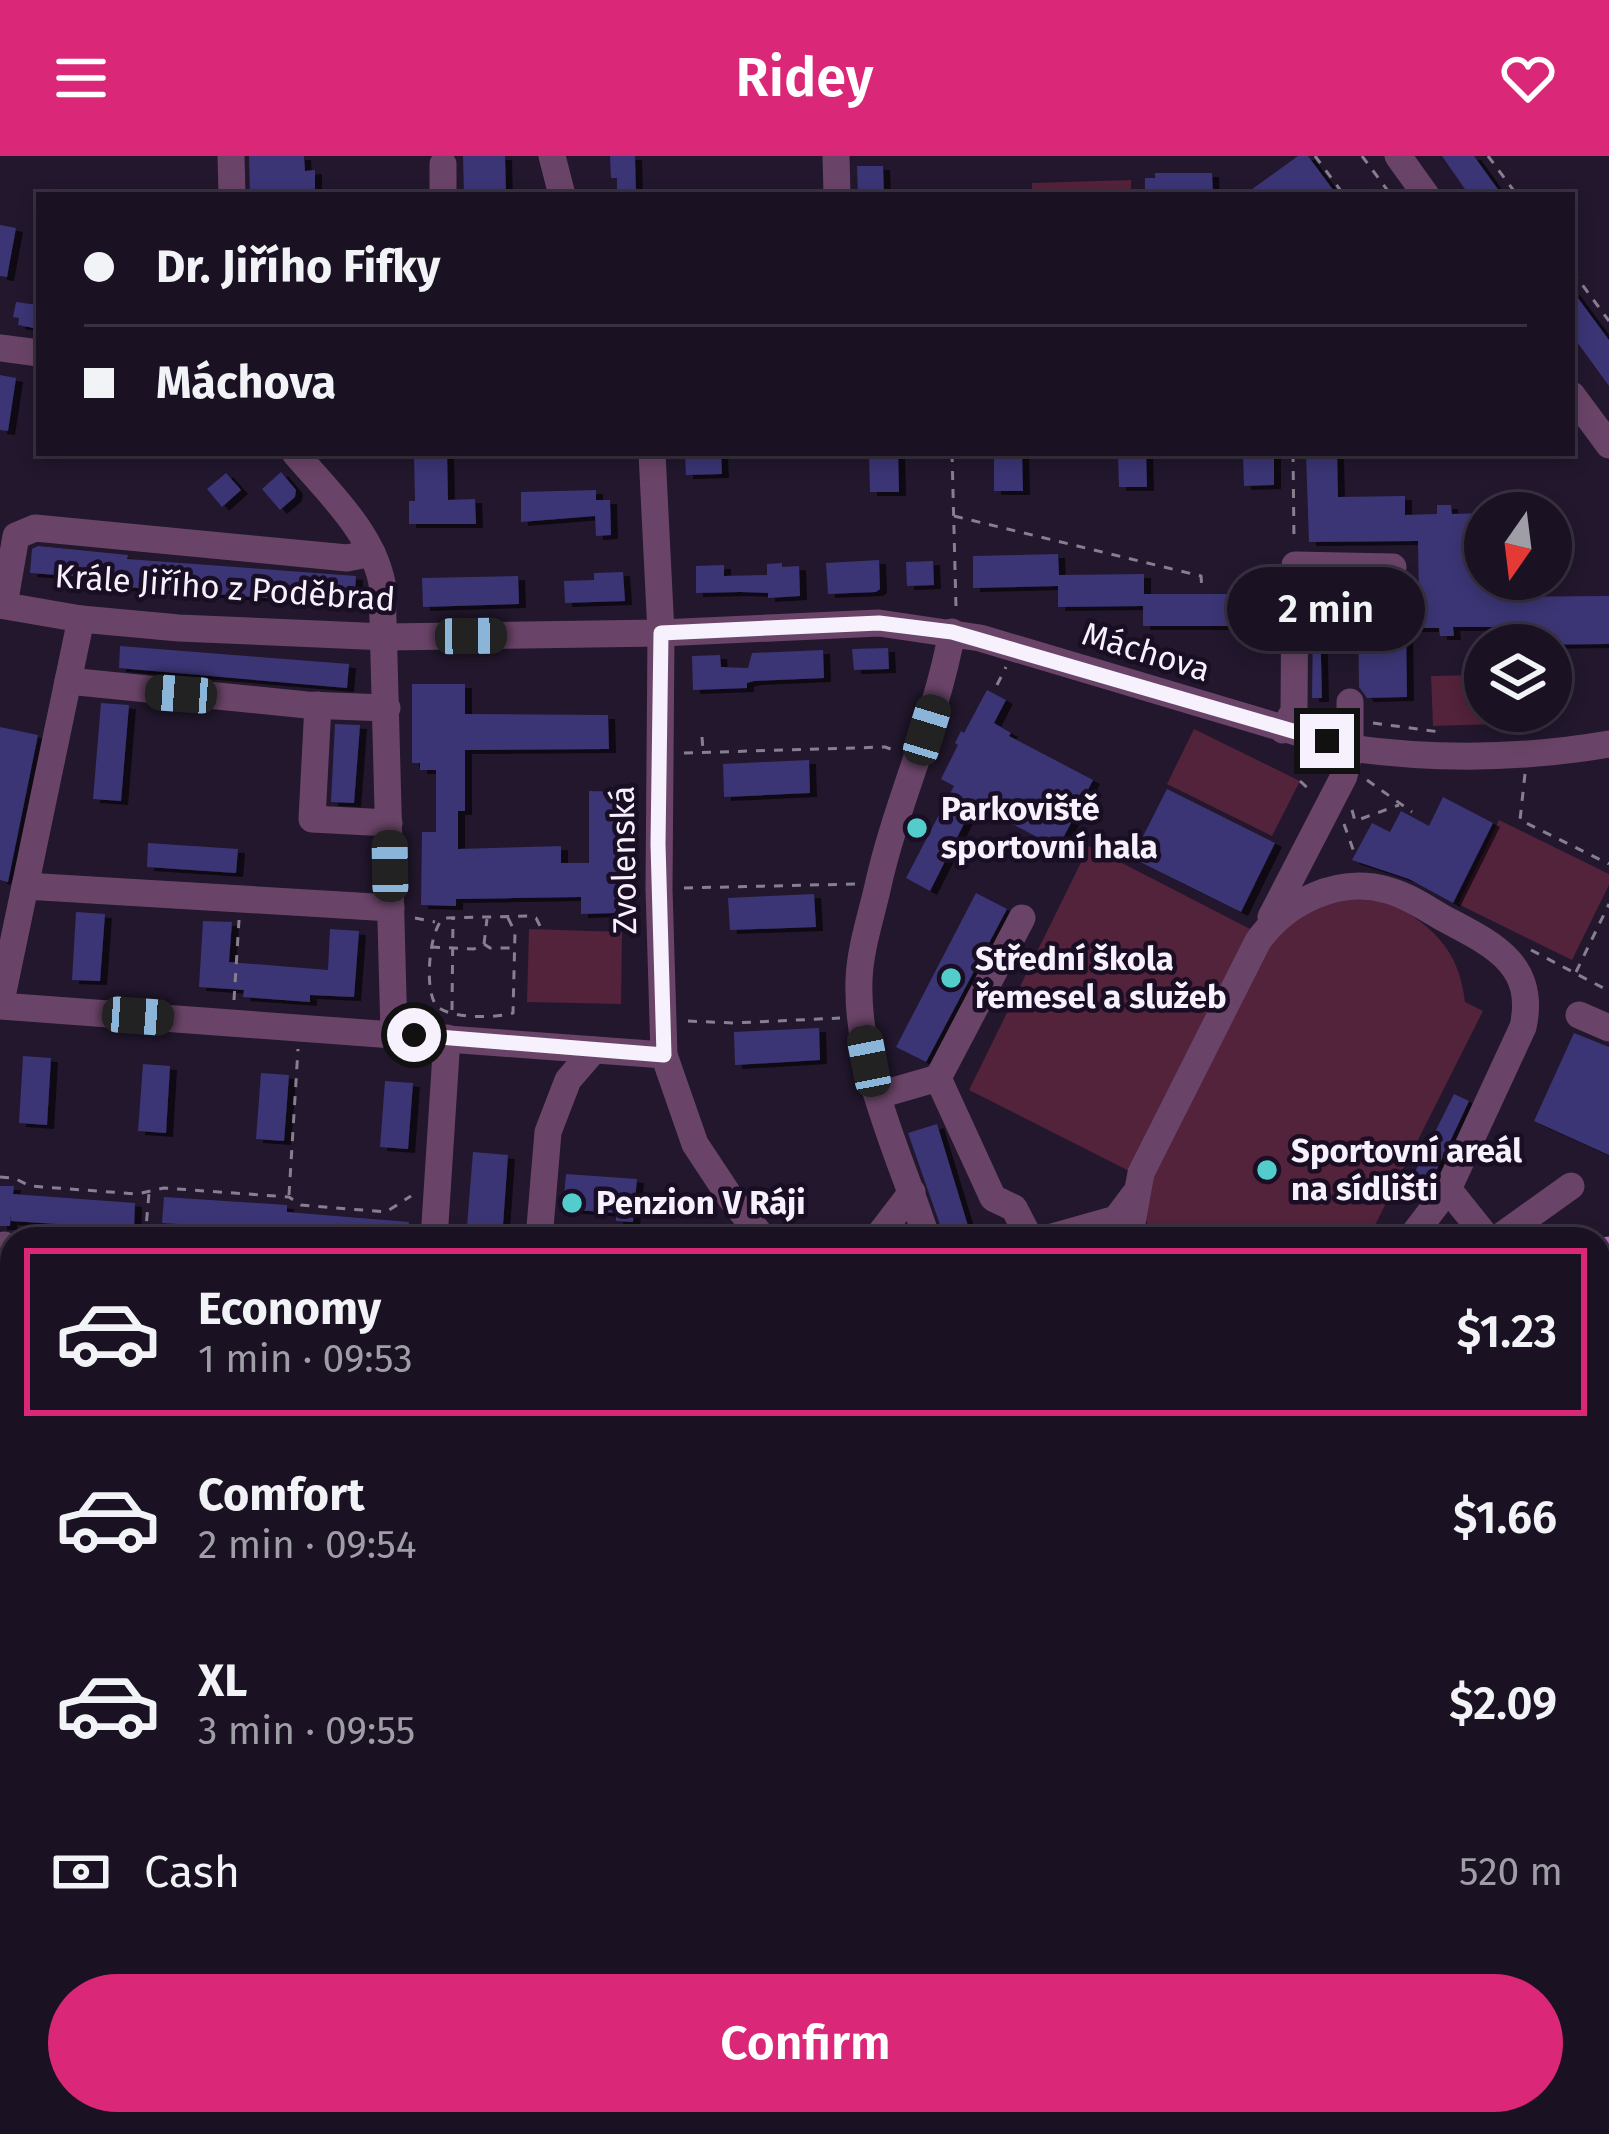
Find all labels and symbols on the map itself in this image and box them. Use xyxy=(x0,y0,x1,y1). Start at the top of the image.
north arrow xyxy=(1464,492,1572,600)
street label: Krále Jiřího z Poděbrad xyxy=(53,556,397,620)
callout: 2 min xyxy=(1228,567,1426,651)
street label: Máchova xyxy=(1077,614,1215,690)
car xyxy=(435,617,507,655)
car xyxy=(144,674,218,714)
car xyxy=(899,690,955,770)
route end xyxy=(1300,714,1354,768)
street label: Zvolenská xyxy=(603,785,645,935)
place label: Parkoviště sportovní hala xyxy=(941,789,1158,867)
marker: Parkoviště sportovní hala xyxy=(904,815,930,841)
car xyxy=(371,830,409,902)
place label: Střední škola řemesel a služeb xyxy=(975,939,1227,1017)
marker: Střední škola řemesel a služeb xyxy=(938,965,964,991)
car xyxy=(101,996,175,1036)
route start xyxy=(387,1008,441,1062)
car xyxy=(844,1022,894,1100)
place label: Sportovní areál na sídlišti xyxy=(1291,1131,1522,1209)
marker: Sportovní areál na sídlišti xyxy=(1254,1157,1280,1183)
place label: Penzion V Ráji xyxy=(596,1183,806,1223)
marker: Penzion V Ráji xyxy=(559,1190,585,1216)

